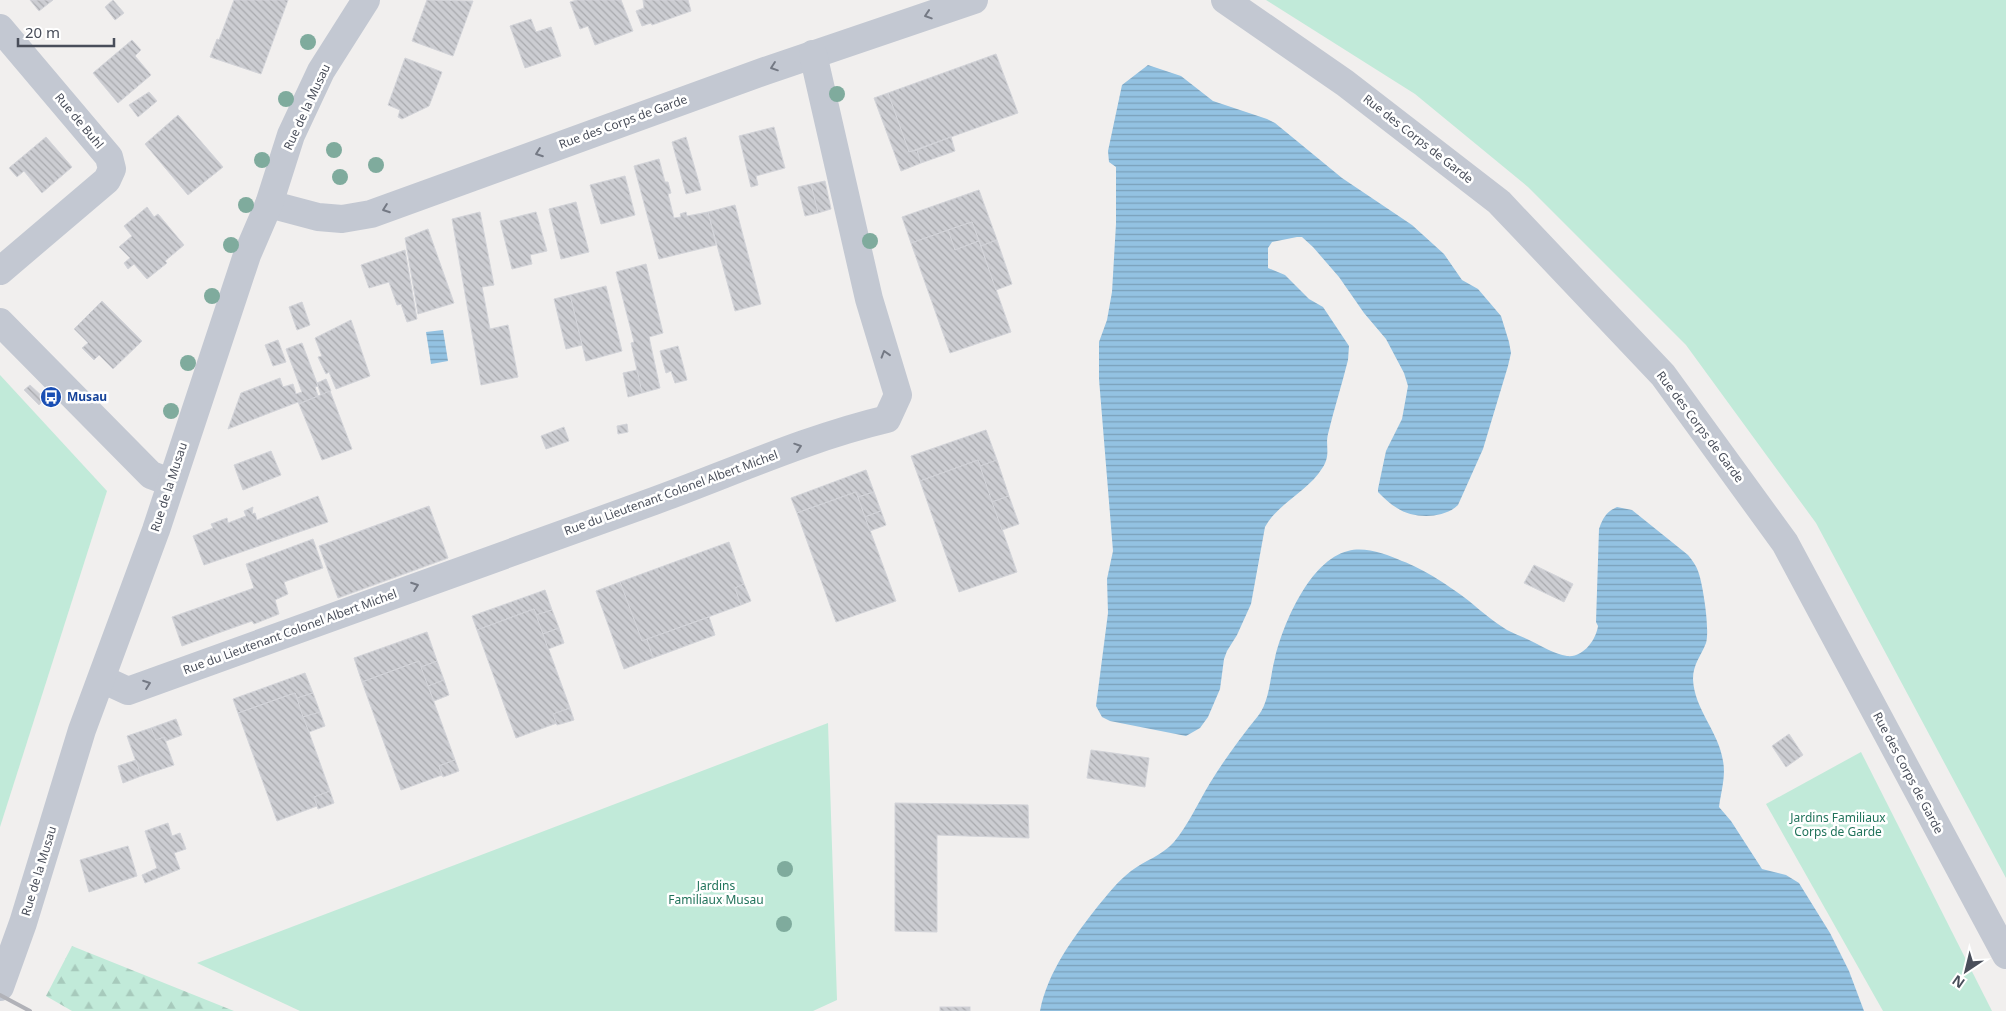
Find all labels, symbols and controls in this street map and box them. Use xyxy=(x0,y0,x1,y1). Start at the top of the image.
one-way arrow xyxy=(924,10,933,20)
scale bar xyxy=(18,15,114,47)
text: 20 m xyxy=(25,22,60,42)
street label: Rue de la Musau xyxy=(279,61,334,153)
one-way arrow xyxy=(770,62,779,72)
street label: Rue de Buhl xyxy=(51,89,108,152)
street label: Rue des Corps de Garde xyxy=(556,90,690,153)
street label: Rue des Corps de Garde xyxy=(1360,90,1477,187)
one-way arrow xyxy=(535,147,544,157)
one-way arrow xyxy=(383,203,391,213)
one-way arrow xyxy=(881,351,891,359)
street label: Rue des Corps de Garde xyxy=(1653,368,1748,486)
bus stop icon: Musau xyxy=(39,385,63,409)
place label: Musau xyxy=(67,388,107,405)
street label: Rue de la Musau xyxy=(146,440,191,534)
one-way arrow xyxy=(793,443,801,453)
street label: Rue du Lieutenant Colonel Albert Michel xyxy=(562,446,780,539)
one-way arrow xyxy=(410,582,418,592)
street label: Rue du Lieutenant Colonel Albert Michel xyxy=(181,585,399,678)
one-way arrow xyxy=(142,680,151,690)
street label: Rue des Corps de Garde xyxy=(1869,709,1948,837)
park label: Jardins Familiaux Corps de Garde xyxy=(1789,809,1886,840)
street label: Rue de la Musau xyxy=(17,824,60,918)
park label: Jardins Familiaux Musau xyxy=(668,877,764,908)
north arrow xyxy=(1941,946,1991,996)
text: N xyxy=(1948,971,1968,993)

